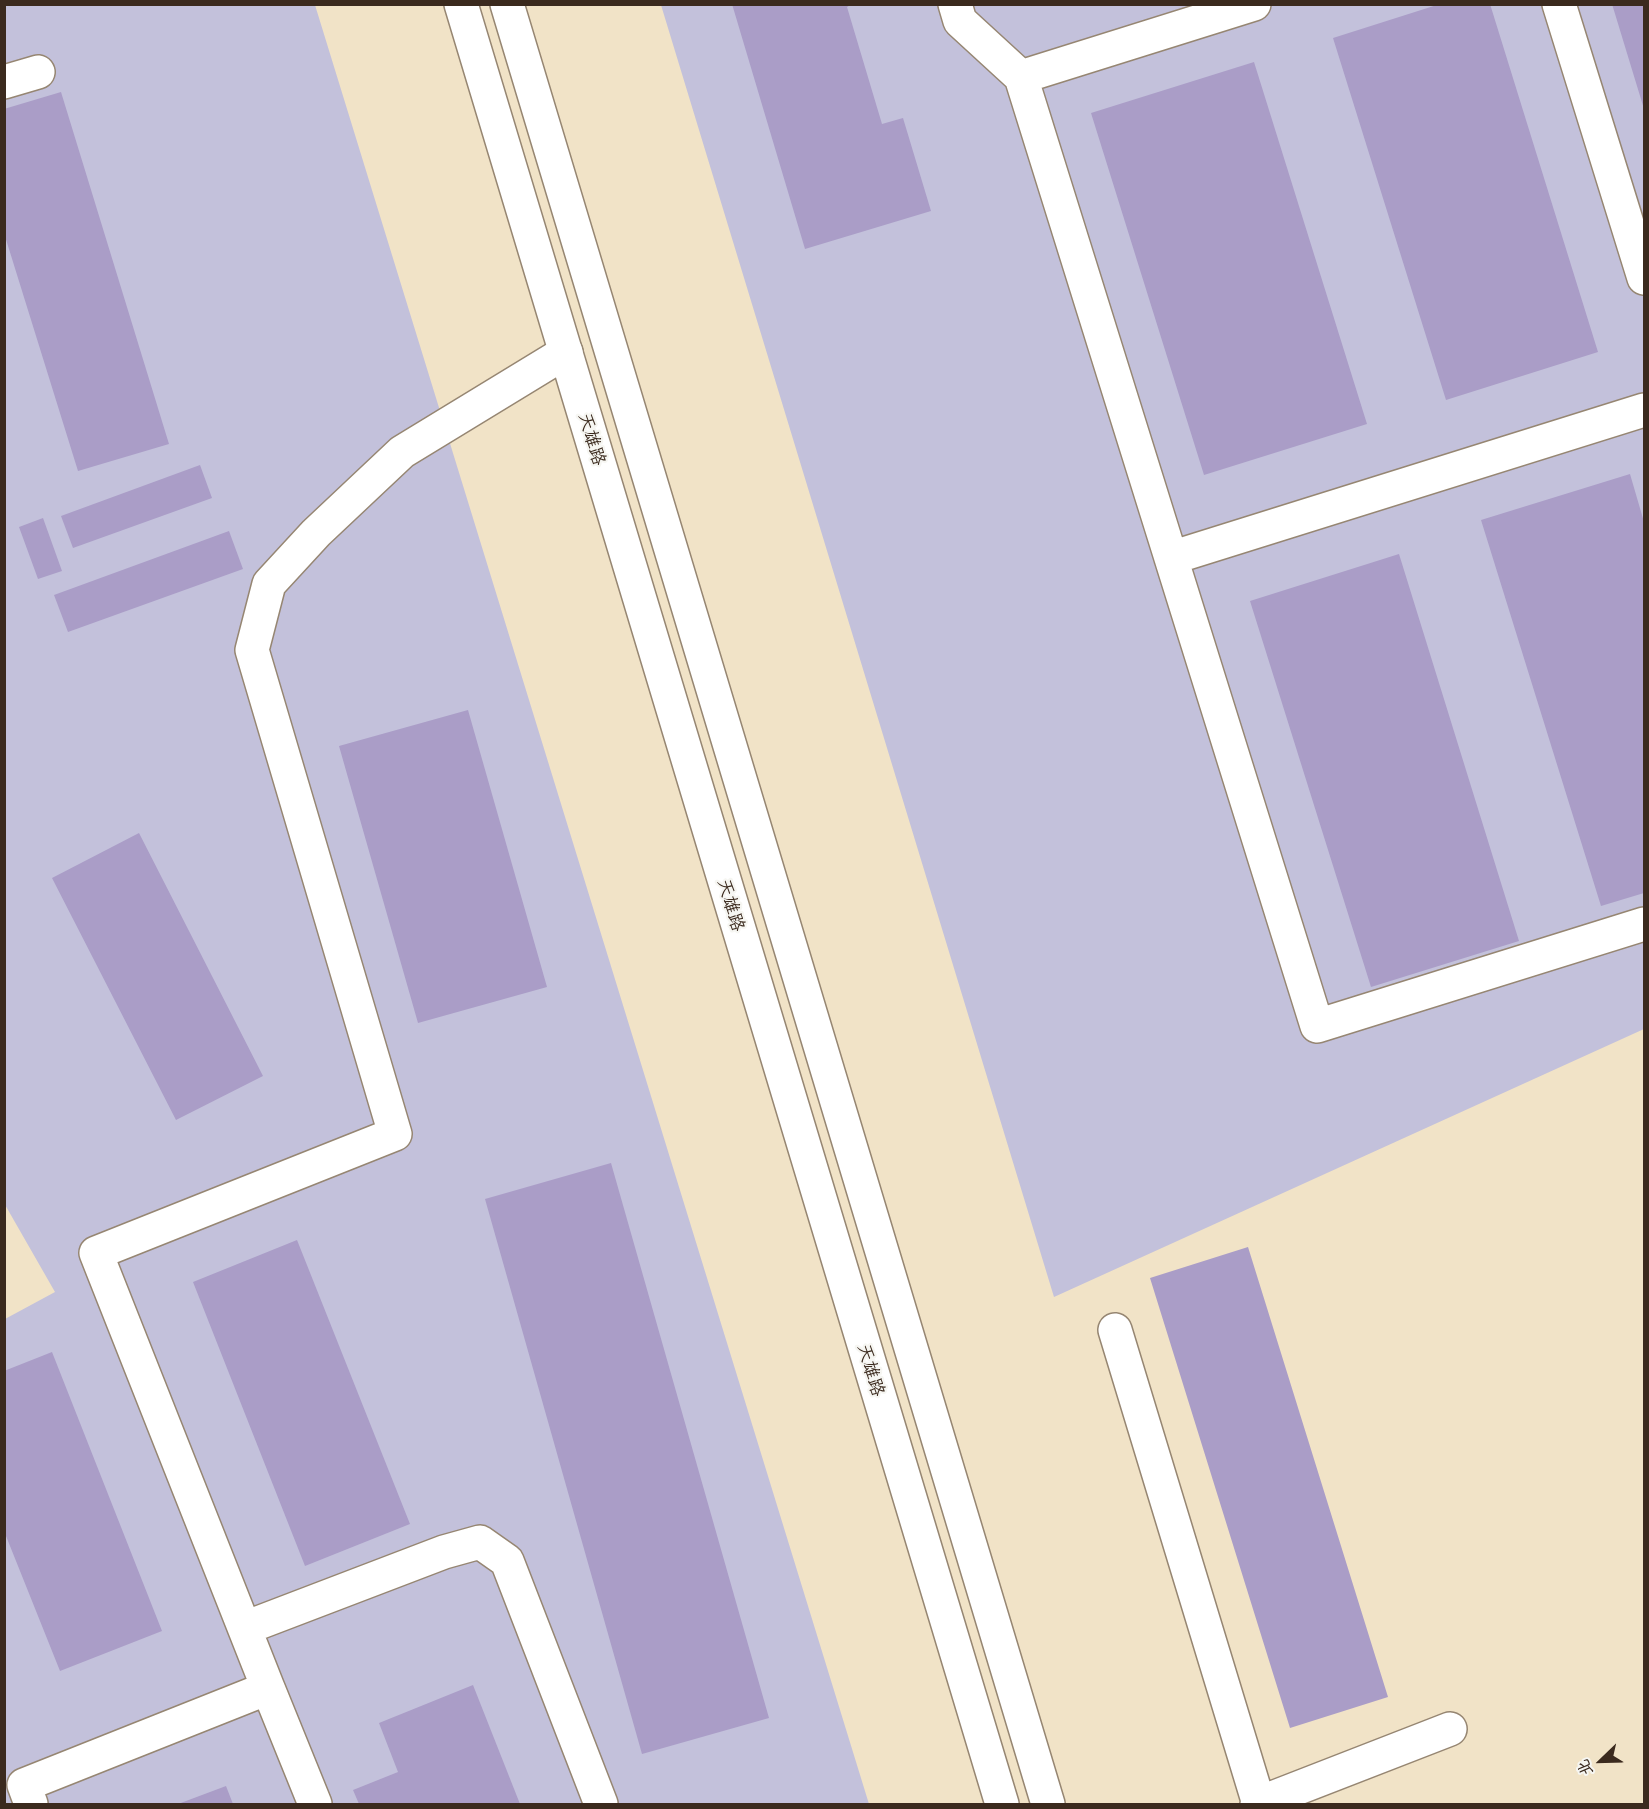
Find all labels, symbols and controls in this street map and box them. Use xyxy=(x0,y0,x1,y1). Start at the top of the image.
street label: 天雄路 xyxy=(574,410,610,468)
street label: 天雄路 xyxy=(713,876,749,934)
street label: 天雄路 xyxy=(853,1341,889,1399)
north arrow xyxy=(1571,1731,1631,1791)
text: 北 xyxy=(1571,1757,1597,1780)

